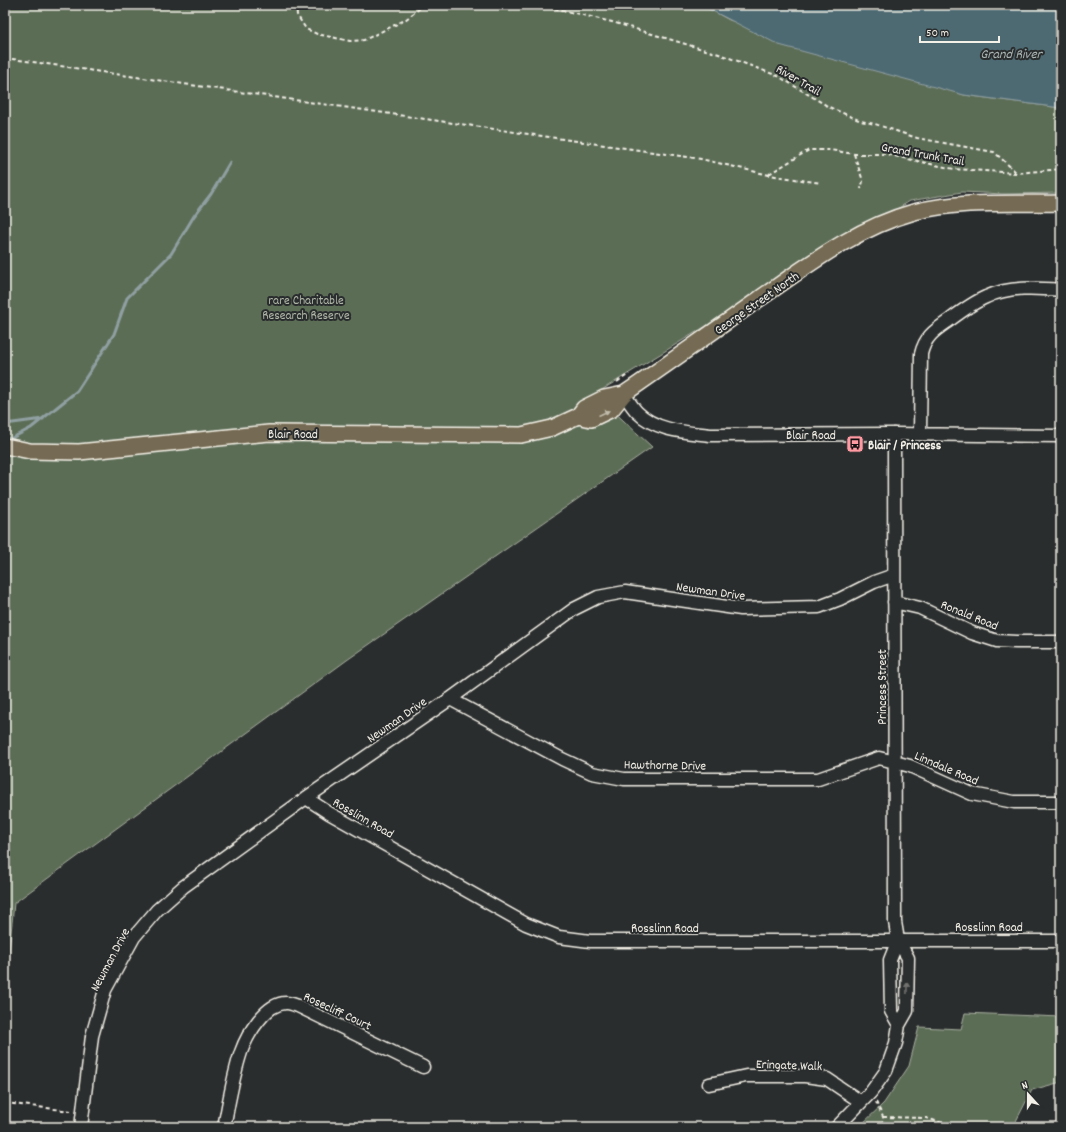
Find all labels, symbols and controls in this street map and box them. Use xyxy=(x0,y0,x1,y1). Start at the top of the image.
scale bar xyxy=(920,18,999,44)
text: 50 m xyxy=(926,25,949,42)
water label: Grand River xyxy=(980,45,1044,65)
street label: River Trail xyxy=(772,61,824,102)
street label: Grand Trunk Trail xyxy=(880,139,966,172)
street label: George Street North xyxy=(711,268,804,340)
park label: rare Charitable Research Reserve xyxy=(262,292,350,326)
one-way arrow xyxy=(599,410,610,416)
street label: Blair Road xyxy=(268,426,318,445)
street label: Blair Road xyxy=(786,427,836,446)
bus stop icon: Blair / Princess xyxy=(845,434,865,454)
place label: Blair / Princess xyxy=(868,437,942,456)
street label: Newman Drive xyxy=(675,578,747,607)
street label: Ronald Road xyxy=(937,596,1001,636)
street label: Princess Street xyxy=(874,649,893,725)
street label: Newman Drive xyxy=(363,693,432,749)
street label: Linndale Road xyxy=(911,747,981,791)
street label: Hawthorne Drive xyxy=(624,756,707,777)
street label: Rosslinn Road xyxy=(329,794,397,844)
street label: Rosslinn Road xyxy=(955,919,1023,938)
street label: Rosslinn Road xyxy=(631,920,699,939)
street label: Newman Drive xyxy=(86,925,136,995)
one-way arrow xyxy=(904,981,910,994)
street label: Rosecliff Court xyxy=(300,988,374,1036)
street label: Eringate Walk xyxy=(755,1056,822,1077)
north arrow xyxy=(1008,1074,1048,1114)
text: N xyxy=(1020,1078,1031,1095)

